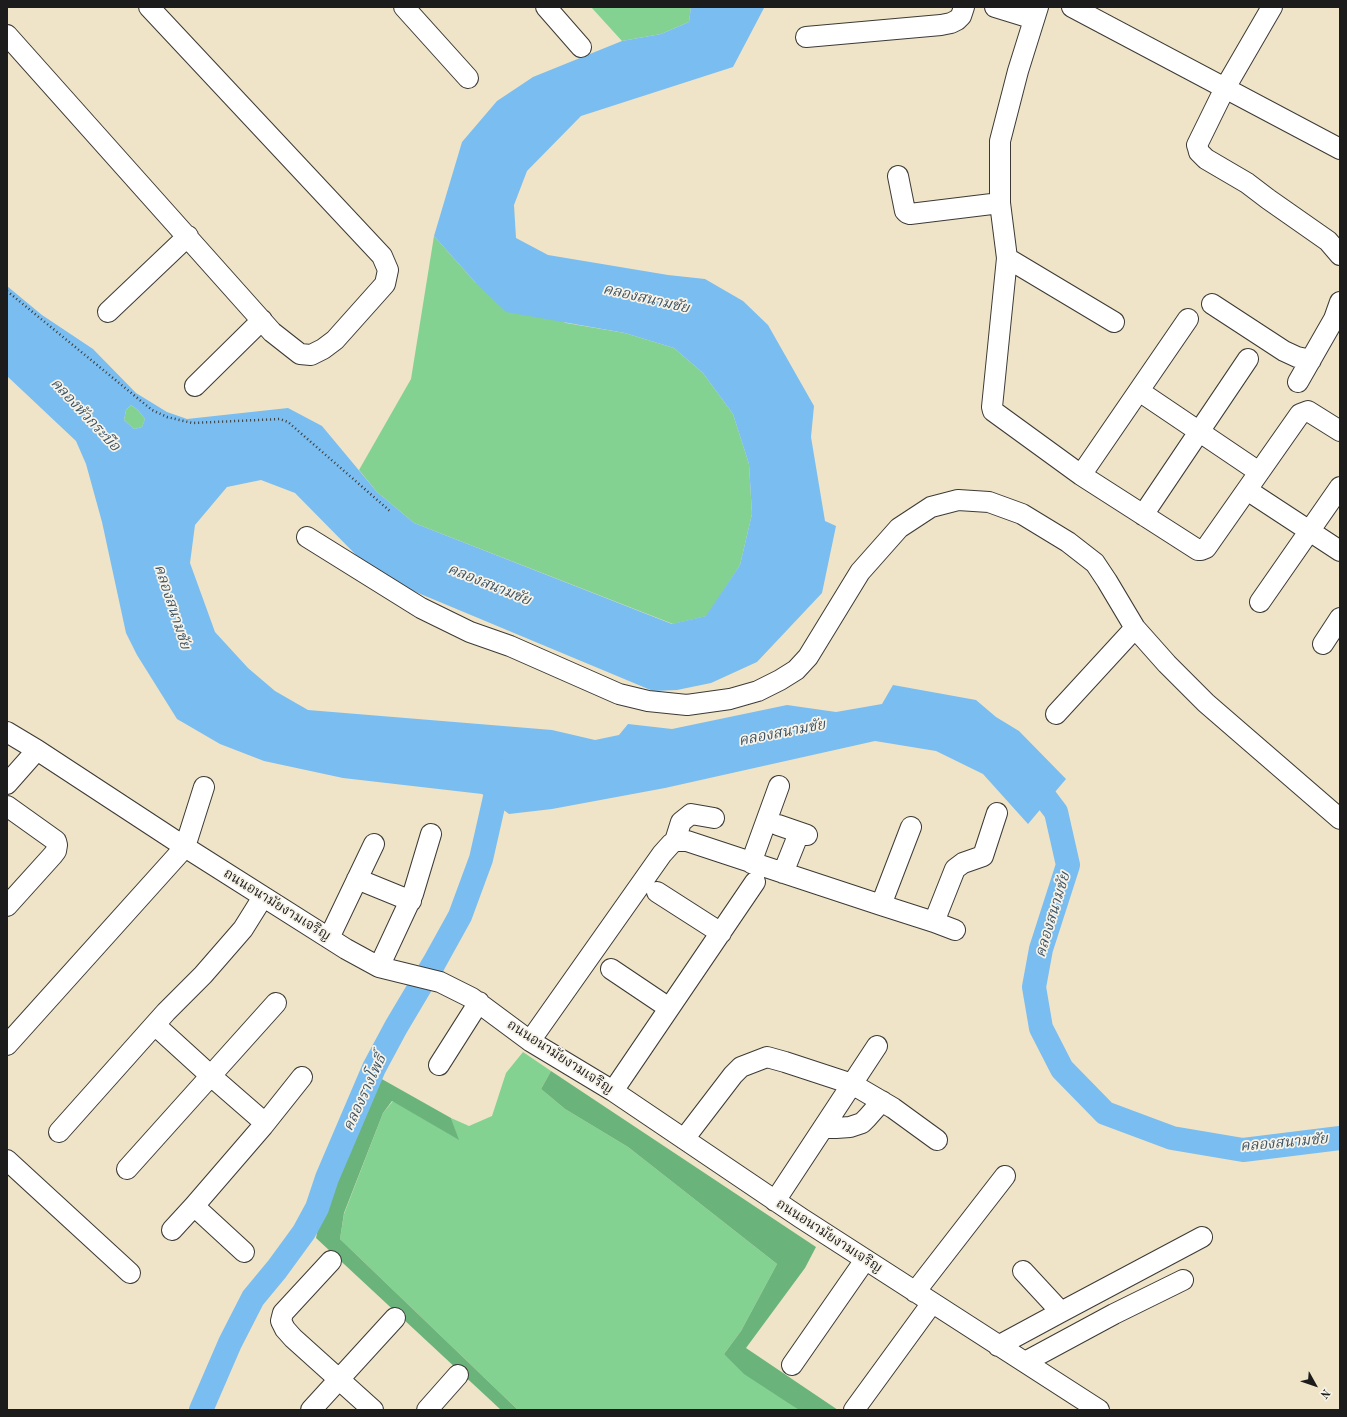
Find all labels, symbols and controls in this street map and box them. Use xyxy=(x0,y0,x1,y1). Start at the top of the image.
water label: คลองสนามชัย xyxy=(601,280,691,318)
water label: คลองหัวกระบือ xyxy=(46,375,124,455)
water label: คลองสนามชัย xyxy=(445,560,533,610)
water label: คลองสนามชัย xyxy=(150,562,194,652)
water label: คลองสนามชัย xyxy=(737,716,827,750)
street label: ถนนอนามัยงามเจริญ xyxy=(220,865,334,945)
water label: คลองสนามชัย xyxy=(1032,870,1074,960)
street label: ถนนอนามัยงามเจริญ xyxy=(504,1016,616,1098)
water label: คลองรางโพธิ์ xyxy=(339,1052,391,1134)
water label: คลองสนามชัย xyxy=(1239,1130,1329,1156)
street label: ถนนอนามัยงามเจริญ xyxy=(773,1195,885,1277)
north arrow xyxy=(1295,1365,1335,1405)
text: N xyxy=(1318,1386,1331,1400)

